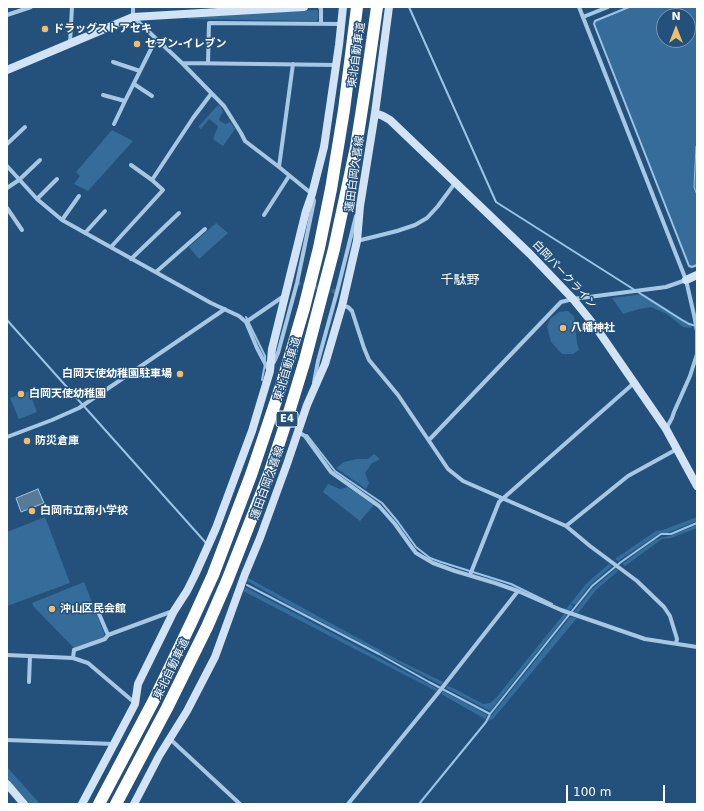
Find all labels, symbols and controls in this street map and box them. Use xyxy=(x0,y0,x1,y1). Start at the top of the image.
north arrow xyxy=(656,8,696,48)
text: N xyxy=(671,10,681,23)
street label: 東北自動車道 xyxy=(346,21,368,89)
place label: ドラッグストアセキ xyxy=(53,22,152,36)
marker: ドラッグストアセキ xyxy=(40,24,50,34)
place label: セブン-イレブン xyxy=(145,37,227,51)
marker: セブン-イレブン xyxy=(132,39,142,49)
street label: 蓮田白岡久喜線 xyxy=(343,135,367,213)
street label: 白岡パークライン xyxy=(529,238,599,312)
district label: 千駄野 xyxy=(441,273,479,289)
place label: 八幡神社 xyxy=(571,321,615,335)
marker: 八幡神社 xyxy=(558,323,568,333)
street label: 東北自動車道 xyxy=(272,336,304,402)
place label: 白岡天使幼稚園駐車場 xyxy=(62,367,172,381)
marker: 白岡天使幼稚園駐車場 xyxy=(175,369,185,379)
place label: 白岡天使幼稚園 xyxy=(29,387,106,401)
marker: 白岡天使幼稚園 xyxy=(16,389,26,399)
road number: E4 xyxy=(276,411,298,427)
place label: 防災倉庫 xyxy=(35,434,79,448)
marker: 防災倉庫 xyxy=(22,436,32,446)
street label: 蓮田白岡久喜線 xyxy=(249,445,287,521)
place label: 白岡市立南小学校 xyxy=(40,504,128,518)
marker: 白岡市立南小学校 xyxy=(27,506,37,516)
place label: 沖山区民会館 xyxy=(60,602,126,616)
marker: 沖山区民会館 xyxy=(47,604,57,614)
street label: 東北自動車道 xyxy=(152,636,192,702)
scale bar xyxy=(568,777,667,803)
text: 100 m xyxy=(573,785,611,799)

